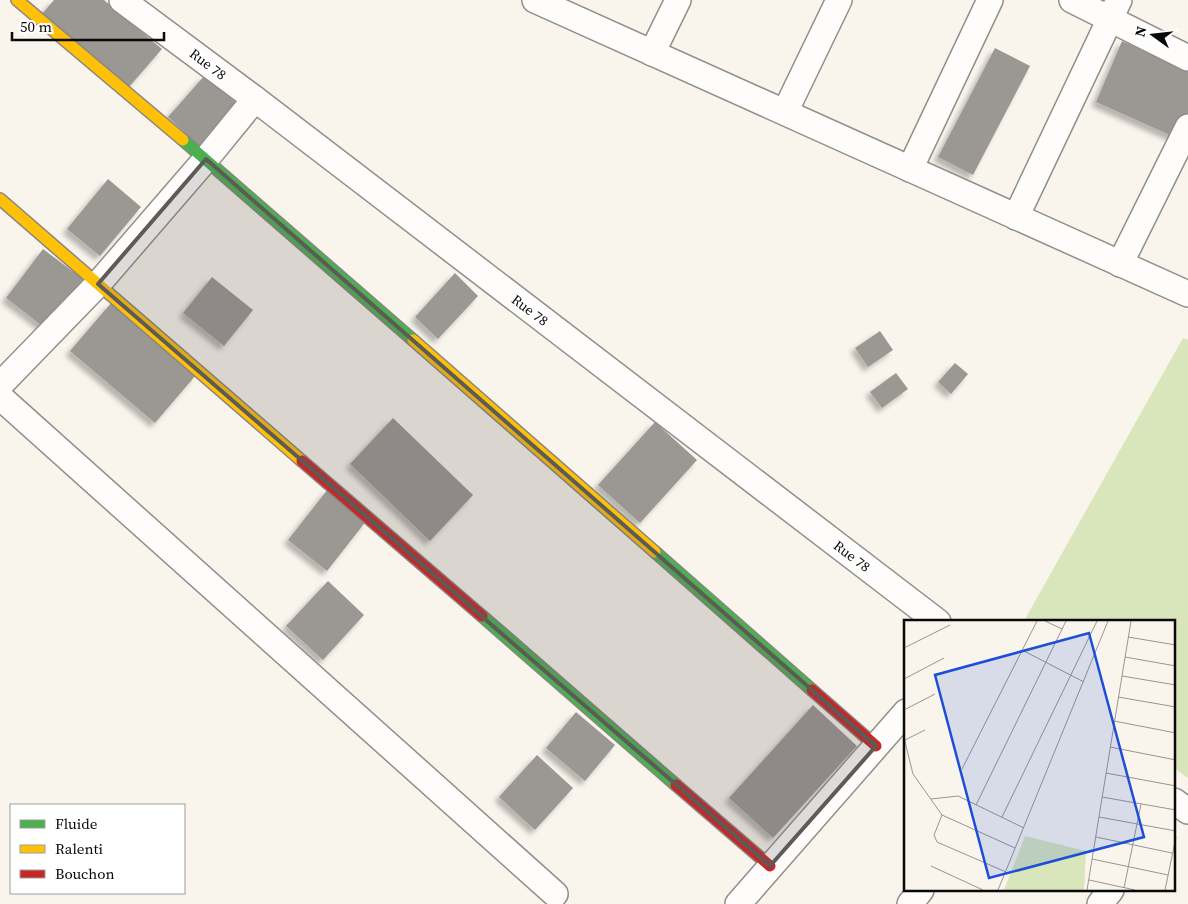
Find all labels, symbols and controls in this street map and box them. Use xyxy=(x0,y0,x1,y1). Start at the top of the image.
scale bar xyxy=(12,10,165,42)
north arrow xyxy=(1128,10,1178,60)
text: 50 m xyxy=(20,16,52,37)
text: N xyxy=(1129,24,1151,39)
street label: Rue 78 xyxy=(185,44,231,84)
street label: Rue 78 xyxy=(507,290,553,330)
street label: Rue 78 xyxy=(829,536,875,576)
inset map xyxy=(904,620,1176,892)
legend xyxy=(10,804,185,894)
text: Fluide xyxy=(55,813,98,834)
text: Ralenti xyxy=(55,838,103,859)
text: Bouchon xyxy=(55,863,115,884)

